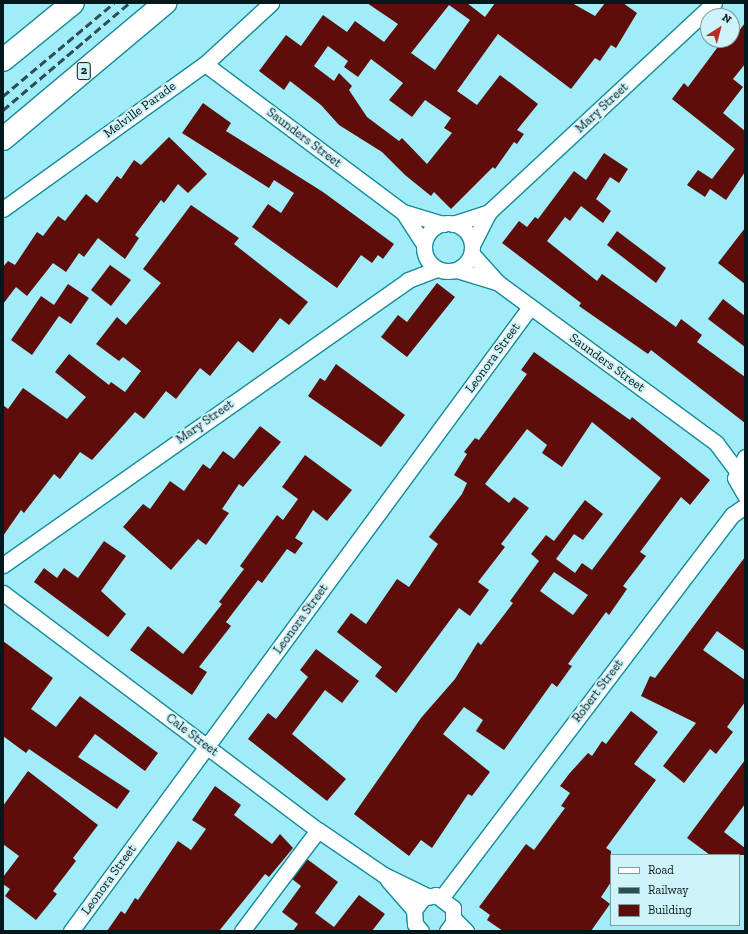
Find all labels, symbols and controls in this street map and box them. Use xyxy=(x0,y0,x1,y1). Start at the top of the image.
north arrow xyxy=(700,8,740,48)
text: N xyxy=(720,11,734,26)
road number: 2 xyxy=(76,61,92,81)
street label: Melville Parade xyxy=(101,79,179,141)
street label: Mary Street xyxy=(572,79,632,137)
street label: Saunders Street xyxy=(264,105,344,171)
street label: Leonora Street xyxy=(462,320,524,396)
street label: Saunders Street xyxy=(566,330,648,396)
street label: Mary Street xyxy=(173,396,237,448)
street label: Leonora Street xyxy=(270,581,332,657)
street label: Robert Street xyxy=(569,656,627,726)
street label: Cale Street xyxy=(163,710,221,760)
street label: Leonora Street xyxy=(78,842,140,918)
legend xyxy=(610,854,740,926)
text: Road xyxy=(648,863,674,877)
text: Railway xyxy=(648,883,689,897)
text: Building xyxy=(648,903,692,917)

